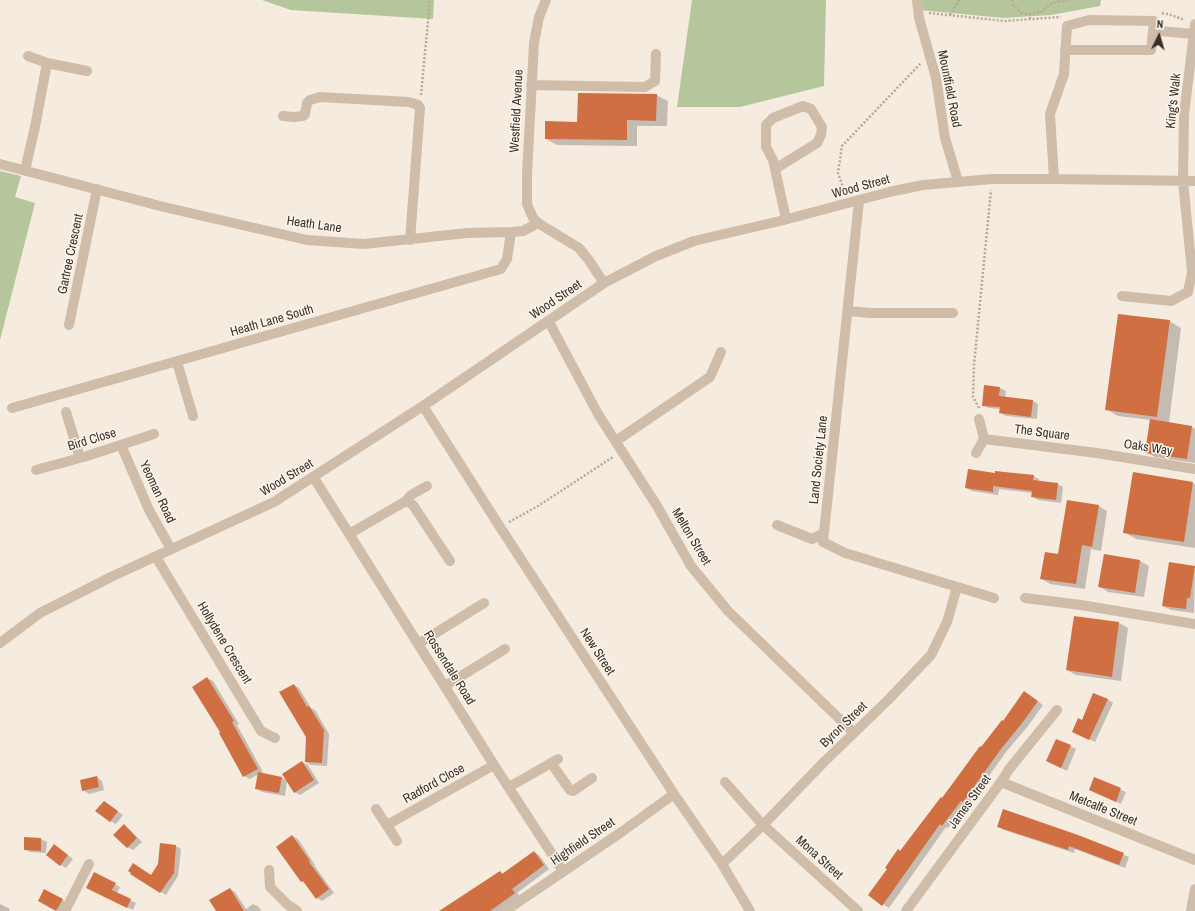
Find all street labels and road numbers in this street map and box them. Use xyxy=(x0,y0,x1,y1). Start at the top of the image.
street label: Mountfield Road xyxy=(934,49,964,129)
street label: Westfield Avenue xyxy=(507,69,527,153)
street label: King's Walk xyxy=(1163,73,1185,129)
street label: Wood Street xyxy=(830,172,892,202)
street label: Gartree Crescent xyxy=(55,212,87,296)
street label: Heath Lane xyxy=(286,213,342,237)
street label: Wood Street xyxy=(527,277,585,323)
street label: Heath Lane South xyxy=(229,302,315,340)
street label: Land Society Lane xyxy=(807,415,831,505)
street label: The Square xyxy=(1013,422,1071,444)
street label: Bird Close xyxy=(66,425,118,455)
street label: Oaks Way xyxy=(1123,436,1173,460)
street label: Wood Street xyxy=(258,456,316,500)
street label: Yeoman Road xyxy=(136,458,178,526)
street label: Melton Street xyxy=(668,506,714,568)
street label: Hollydene Crescent xyxy=(193,599,255,687)
street label: New Street xyxy=(576,626,618,678)
street label: Rossendale Road xyxy=(420,628,478,708)
street label: Byron Street xyxy=(817,699,871,751)
street label: Radford Close xyxy=(400,761,468,807)
street label: James Street xyxy=(945,772,995,832)
street label: Metcalfe Street xyxy=(1067,788,1139,830)
street label: Highfield Street xyxy=(548,815,618,869)
street label: Mona Street xyxy=(792,833,846,883)

